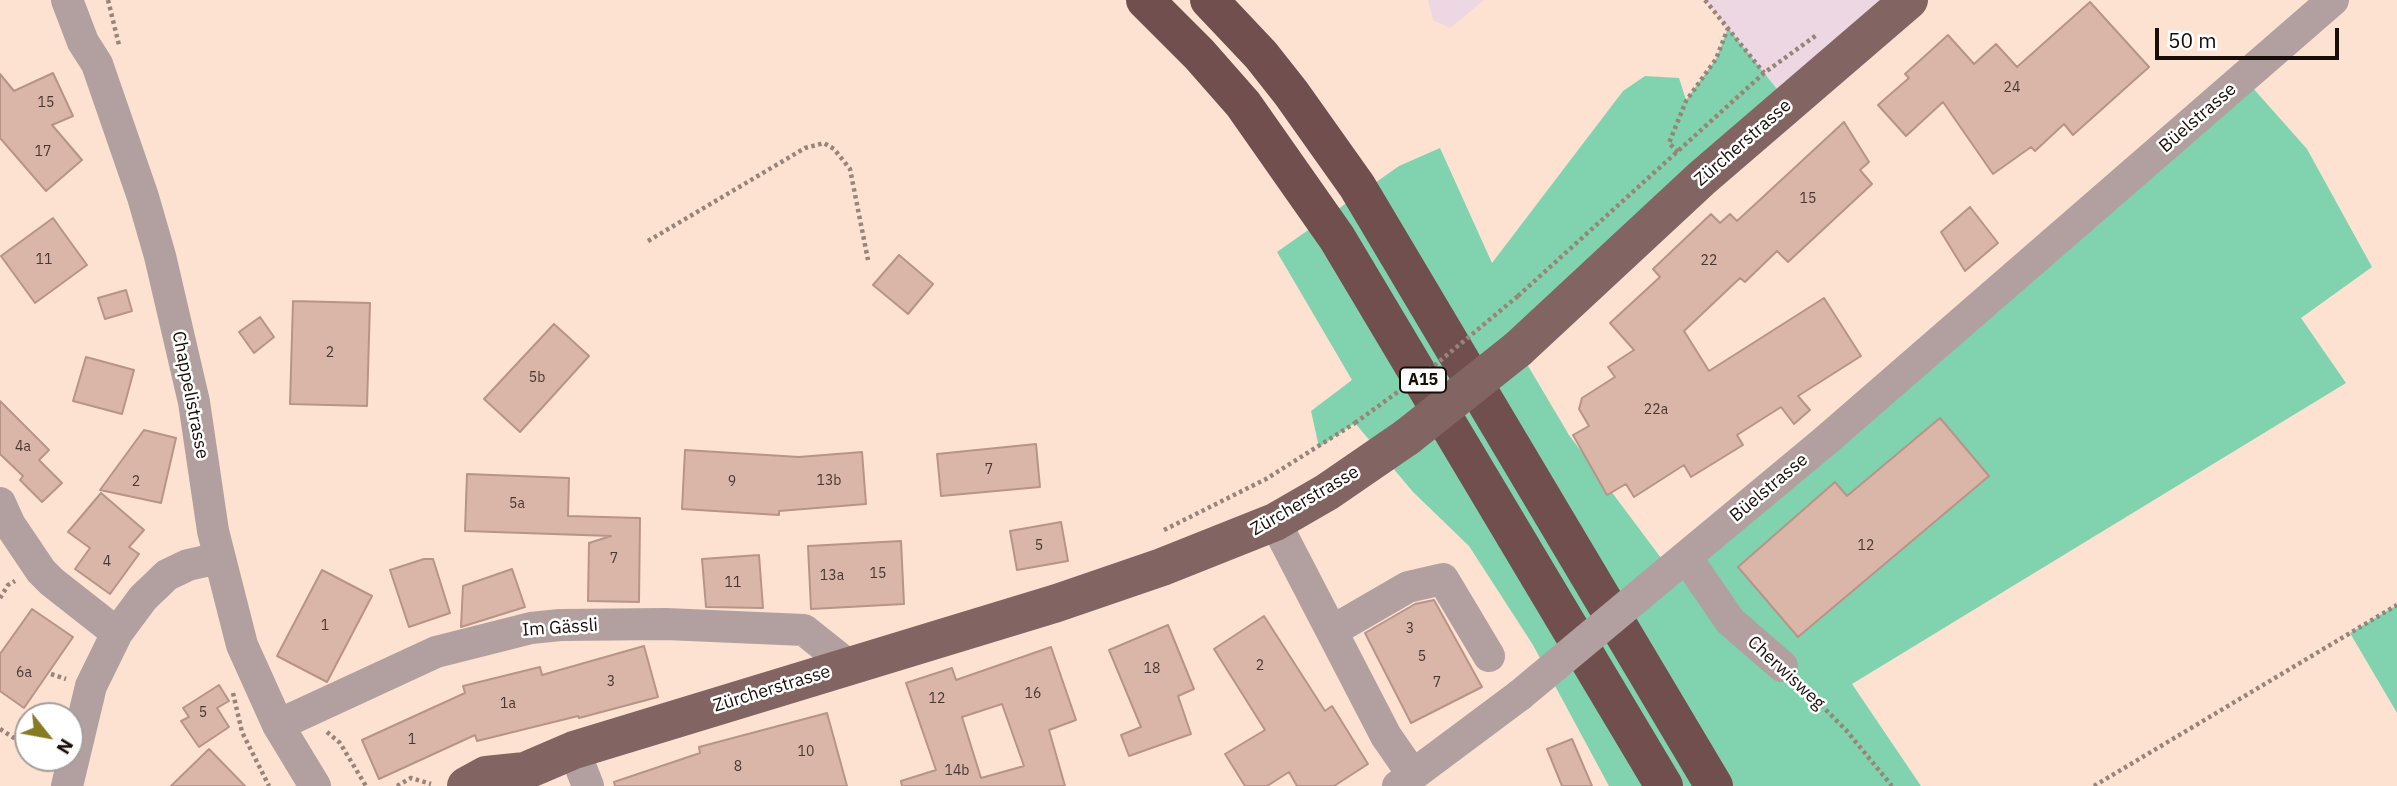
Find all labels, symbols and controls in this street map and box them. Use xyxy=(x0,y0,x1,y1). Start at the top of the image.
scale bar xyxy=(2159,14,2343,58)
text: 50 m xyxy=(2168,26,2217,54)
street label: Büelstrasse xyxy=(2155,79,2241,157)
house number: 24 xyxy=(2004,80,2020,96)
house number: 15 xyxy=(38,95,54,111)
street label: Zürcherstrasse xyxy=(1690,95,1796,191)
house number: 17 xyxy=(35,144,51,160)
house number: 15 xyxy=(1800,191,1816,207)
house number: 11 xyxy=(36,252,52,268)
house number: 22 xyxy=(1701,253,1717,269)
street label: Chappelistrasse xyxy=(167,329,213,461)
house number: 2 xyxy=(326,345,334,361)
road number: A15 xyxy=(1400,368,1446,392)
house number: 5b xyxy=(529,370,545,386)
house number: 22a xyxy=(1644,402,1668,418)
house number: 4a xyxy=(15,439,31,455)
street label: Büelstrasse xyxy=(1726,449,1812,527)
street label: Zürcherstrasse xyxy=(1247,461,1363,541)
house number: 7 xyxy=(985,462,993,478)
house number: 13b xyxy=(817,473,841,489)
house number: 2 xyxy=(132,474,140,490)
house number: 9 xyxy=(728,474,736,490)
house number: 5a xyxy=(509,496,525,512)
house number: 5 xyxy=(1035,538,1043,554)
house number: 12 xyxy=(1858,538,1874,554)
house number: 7 xyxy=(610,551,618,567)
house number: 4 xyxy=(103,554,111,570)
house number: 15 xyxy=(870,566,886,582)
house number: 13a xyxy=(820,568,844,584)
house number: 11 xyxy=(725,575,741,591)
street label: Im Gässli xyxy=(521,615,599,641)
house number: 1 xyxy=(321,618,329,634)
house number: 3 xyxy=(1406,621,1414,637)
street label: Cherwisweg xyxy=(1743,632,1829,714)
house number: 5 xyxy=(1418,649,1426,665)
house number: 2 xyxy=(1256,658,1264,674)
street label: Zürcherstrasse xyxy=(711,661,833,717)
house number: 18 xyxy=(1144,661,1160,677)
house number: 6a xyxy=(16,665,32,681)
house number: 3 xyxy=(607,674,615,690)
house number: 7 xyxy=(1433,675,1441,691)
house number: 16 xyxy=(1025,686,1041,702)
house number: 12 xyxy=(929,691,945,707)
house number: 1a xyxy=(500,696,516,712)
north arrow xyxy=(14,702,84,772)
house number: 5 xyxy=(199,705,207,721)
house number: 1 xyxy=(408,732,416,748)
text: N xyxy=(51,735,79,759)
house number: 10 xyxy=(798,744,814,760)
house number: 8 xyxy=(734,759,742,775)
house number: 14b xyxy=(945,763,969,779)

